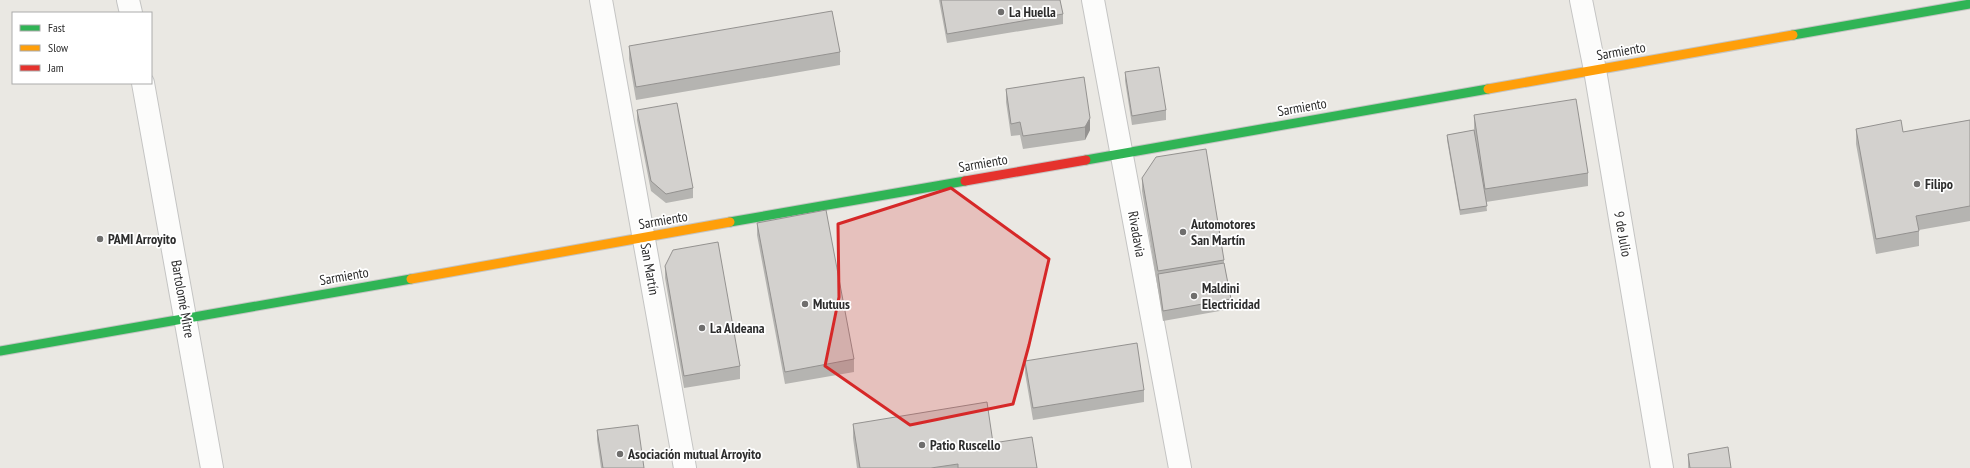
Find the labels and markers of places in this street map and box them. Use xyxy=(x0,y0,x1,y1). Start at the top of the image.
place label: La Huella xyxy=(1009,3,1056,21)
marker: La Huella xyxy=(996,7,1006,17)
place label: Filipo xyxy=(1925,175,1953,193)
marker: Filipo xyxy=(1912,179,1922,189)
place label: Automotores San Martín xyxy=(1190,215,1255,249)
marker: Automotores San Martín xyxy=(1178,227,1188,237)
place label: PAMI Arroyito xyxy=(108,230,176,248)
marker: PAMI Arroyito xyxy=(95,234,105,244)
place label: Maldini Electricidad xyxy=(1202,279,1260,313)
marker: Maldini Electricidad xyxy=(1189,291,1199,301)
place label: Mutuus xyxy=(813,295,850,313)
marker: Mutuus xyxy=(800,299,810,309)
place label: La Aldeana xyxy=(710,319,765,337)
marker: La Aldeana xyxy=(697,323,707,333)
place label: Patio Ruscello xyxy=(930,436,1000,454)
marker: Patio Ruscello xyxy=(917,440,927,450)
place label: Asociación mutual Arroyito xyxy=(627,445,761,463)
marker: Asociación mutual Arroyito xyxy=(615,449,625,459)

